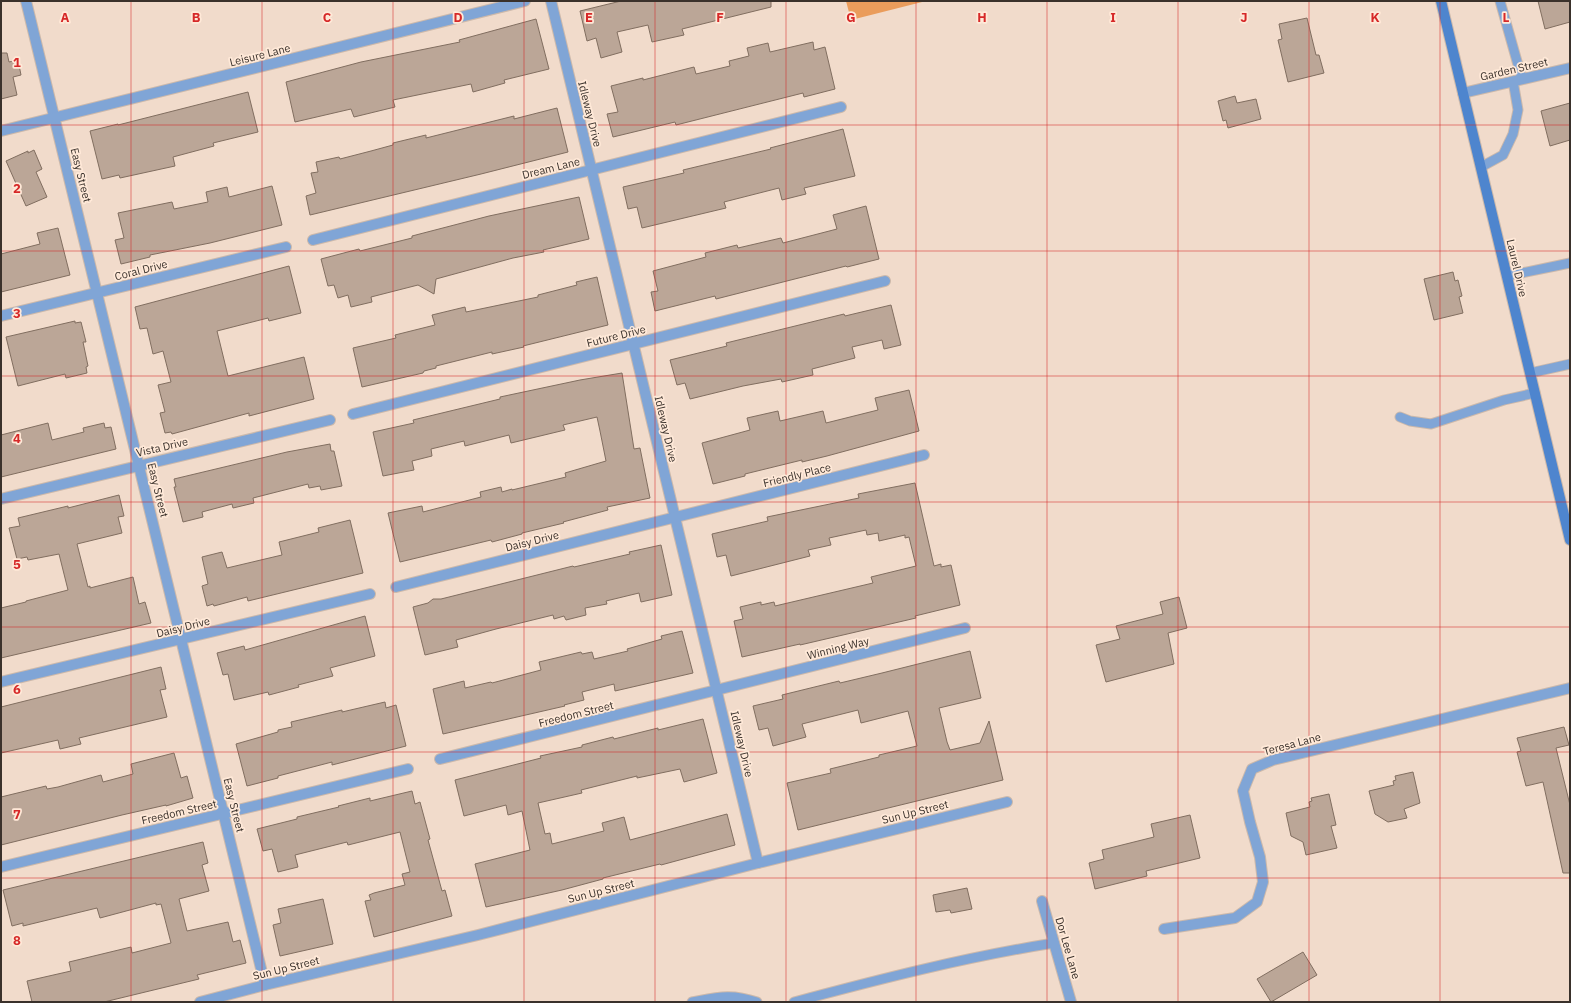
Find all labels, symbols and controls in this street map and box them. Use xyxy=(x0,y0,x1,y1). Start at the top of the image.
text: A xyxy=(61,9,70,26)
text: B xyxy=(192,9,201,26)
text: C xyxy=(323,9,332,26)
text: D xyxy=(453,9,463,26)
text: E xyxy=(585,9,593,26)
text: F xyxy=(716,9,724,26)
text: G xyxy=(846,9,856,26)
text: H xyxy=(977,9,987,26)
text: I xyxy=(1110,9,1116,26)
text: J xyxy=(1240,9,1248,26)
text: K xyxy=(1370,9,1380,26)
text: L xyxy=(1503,9,1510,26)
street label: Leisure Lane xyxy=(228,41,292,69)
text: 1 xyxy=(13,54,21,71)
street label: Garden Street xyxy=(1479,54,1549,84)
street label: Idleway Drive xyxy=(575,80,605,148)
street label: Easy Street xyxy=(67,146,95,204)
street label: Dream Lane xyxy=(521,154,581,182)
text: 2 xyxy=(13,180,21,197)
street label: Laurel Drive xyxy=(1504,238,1530,298)
street label: Coral Drive xyxy=(113,257,169,283)
text: 3 xyxy=(13,305,21,322)
street label: Future Drive xyxy=(585,322,647,350)
street label: Idleway Drive xyxy=(652,395,680,463)
text: 4 xyxy=(13,430,21,447)
street label: Vista Drive xyxy=(135,434,189,460)
street label: Friendly Place xyxy=(762,460,832,490)
street label: Easy Street xyxy=(144,461,172,519)
street label: Daisy Drive xyxy=(504,528,560,554)
text: 5 xyxy=(13,556,21,573)
street label: Daisy Drive xyxy=(155,614,211,640)
street label: Winning Way xyxy=(806,633,871,662)
text: 6 xyxy=(13,681,21,698)
street label: Freedom Street xyxy=(537,698,615,730)
street label: Idleway Drive xyxy=(728,710,756,778)
street label: Teresa Lane xyxy=(1262,730,1322,758)
street label: Easy Street xyxy=(220,776,248,834)
street label: Freedom Street xyxy=(140,796,218,827)
street label: Sun Up Street xyxy=(880,797,950,827)
text: 7 xyxy=(13,806,21,823)
street label: Sun Up Street xyxy=(566,876,636,906)
street label: Dor Lee Lane xyxy=(1052,915,1084,981)
text: 8 xyxy=(13,932,21,949)
street label: Sun Up Street xyxy=(251,953,321,983)

